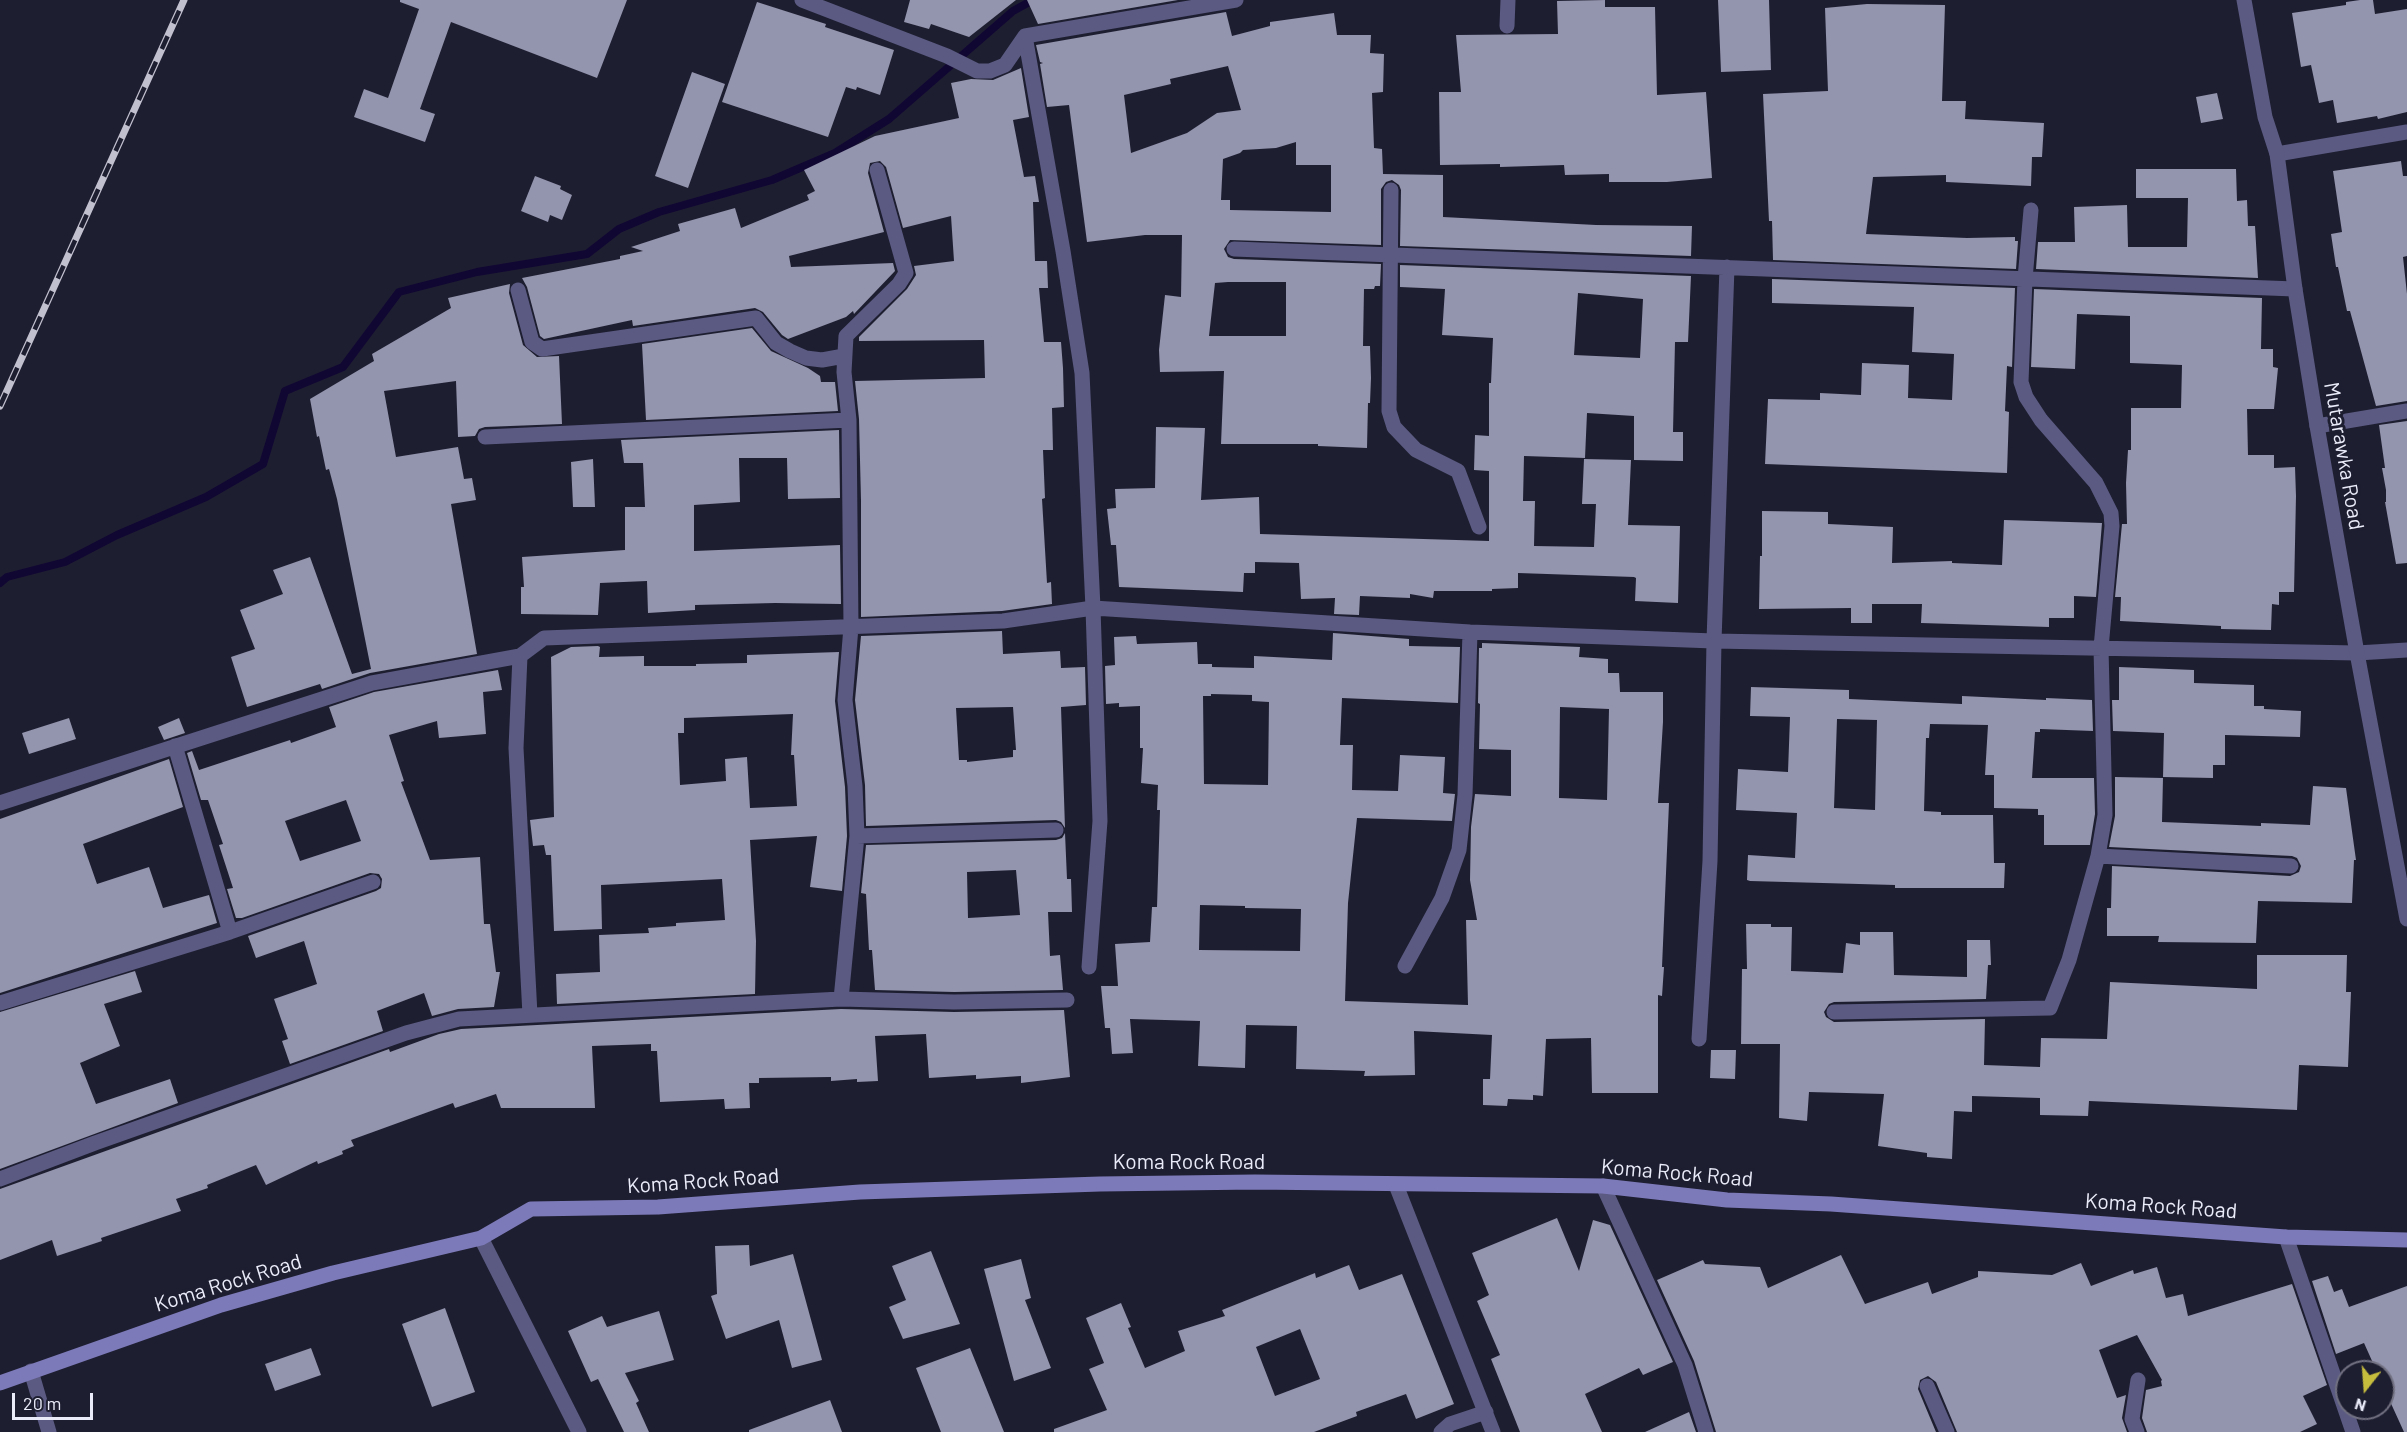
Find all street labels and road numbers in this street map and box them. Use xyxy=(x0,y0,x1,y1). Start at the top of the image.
street label: Mutarawka Road xyxy=(2319,380,2369,532)
street label: Koma Rock Road xyxy=(1113,1149,1265,1175)
street label: Koma Rock Road xyxy=(1600,1154,1754,1192)
street label: Koma Rock Road xyxy=(626,1163,780,1199)
street label: Koma Rock Road xyxy=(2084,1188,2238,1224)
street label: Koma Rock Road xyxy=(151,1249,305,1317)

